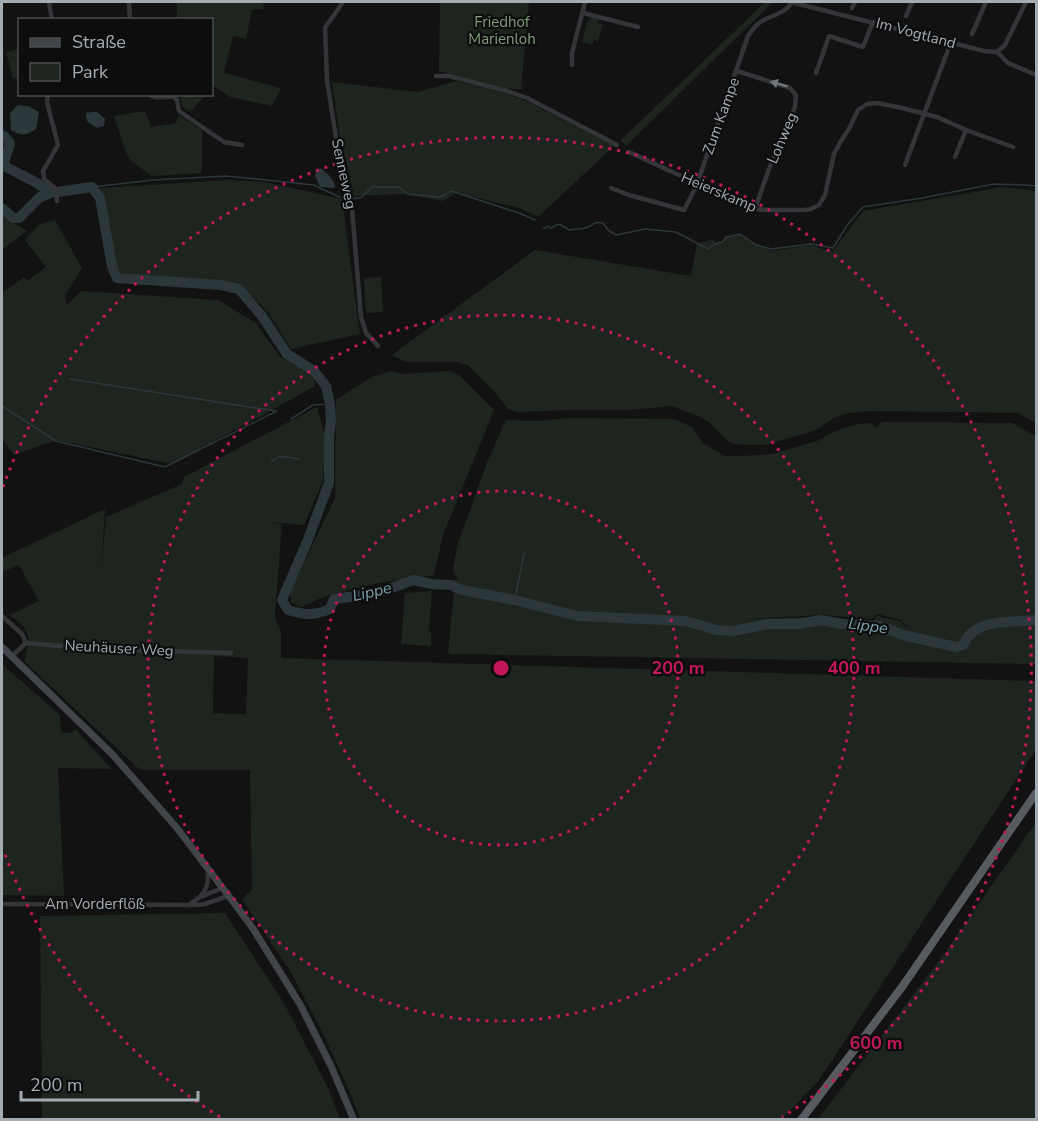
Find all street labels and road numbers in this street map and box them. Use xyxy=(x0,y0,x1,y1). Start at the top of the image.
street label: Im Vogtland xyxy=(874,13,958,53)
street label: Zum Kampe xyxy=(698,75,744,157)
street label: Lohweg xyxy=(762,109,802,167)
street label: Senneweg xyxy=(327,137,361,211)
street label: Heierskamp xyxy=(678,167,760,217)
street label: Neuhäuser Weg xyxy=(64,635,174,661)
street label: Am Vorderflöß xyxy=(45,894,145,914)

